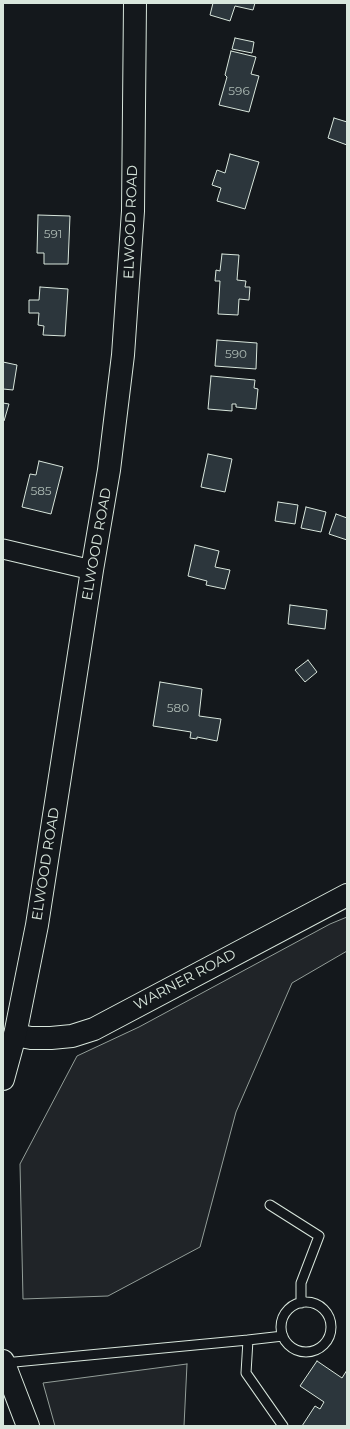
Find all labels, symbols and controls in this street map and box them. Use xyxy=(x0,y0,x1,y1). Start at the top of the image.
house number: 596 xyxy=(228,84,250,98)
street label: ELWOOD ROAD xyxy=(121,165,141,279)
house number: 591 xyxy=(44,227,62,241)
house number: 590 xyxy=(225,347,247,361)
house number: 585 xyxy=(30,484,52,498)
street label: ELWOOD ROAD xyxy=(79,486,115,602)
house number: 580 xyxy=(167,701,189,715)
street label: ELWOOD ROAD xyxy=(29,806,63,922)
street label: WARNER ROAD xyxy=(131,946,239,1014)

